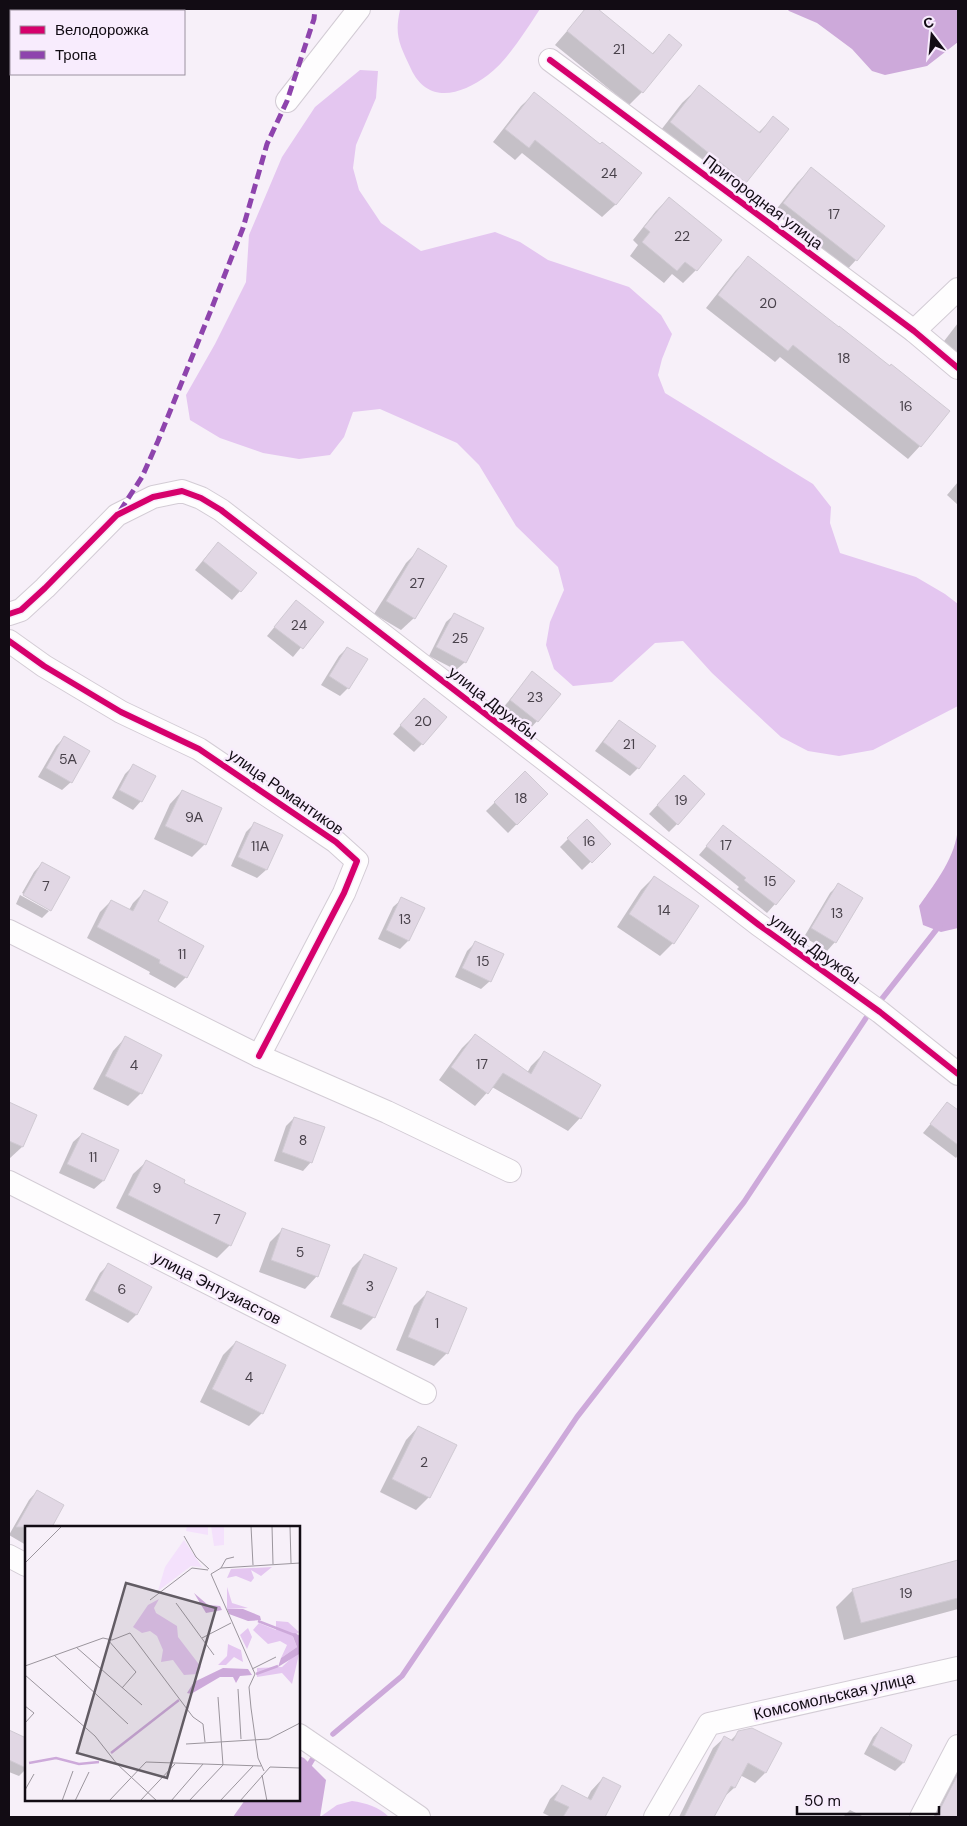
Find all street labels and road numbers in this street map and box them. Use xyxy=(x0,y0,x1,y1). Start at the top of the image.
street label: Пригородная улица xyxy=(699,150,827,254)
street label: улица Дружбы xyxy=(444,662,542,744)
street label: улица Романтиков xyxy=(224,744,348,840)
street label: улица Дружбы xyxy=(765,909,865,989)
street label: улица Энтузиастов xyxy=(149,1246,285,1330)
street label: Комсомольская улица xyxy=(751,1667,917,1725)

